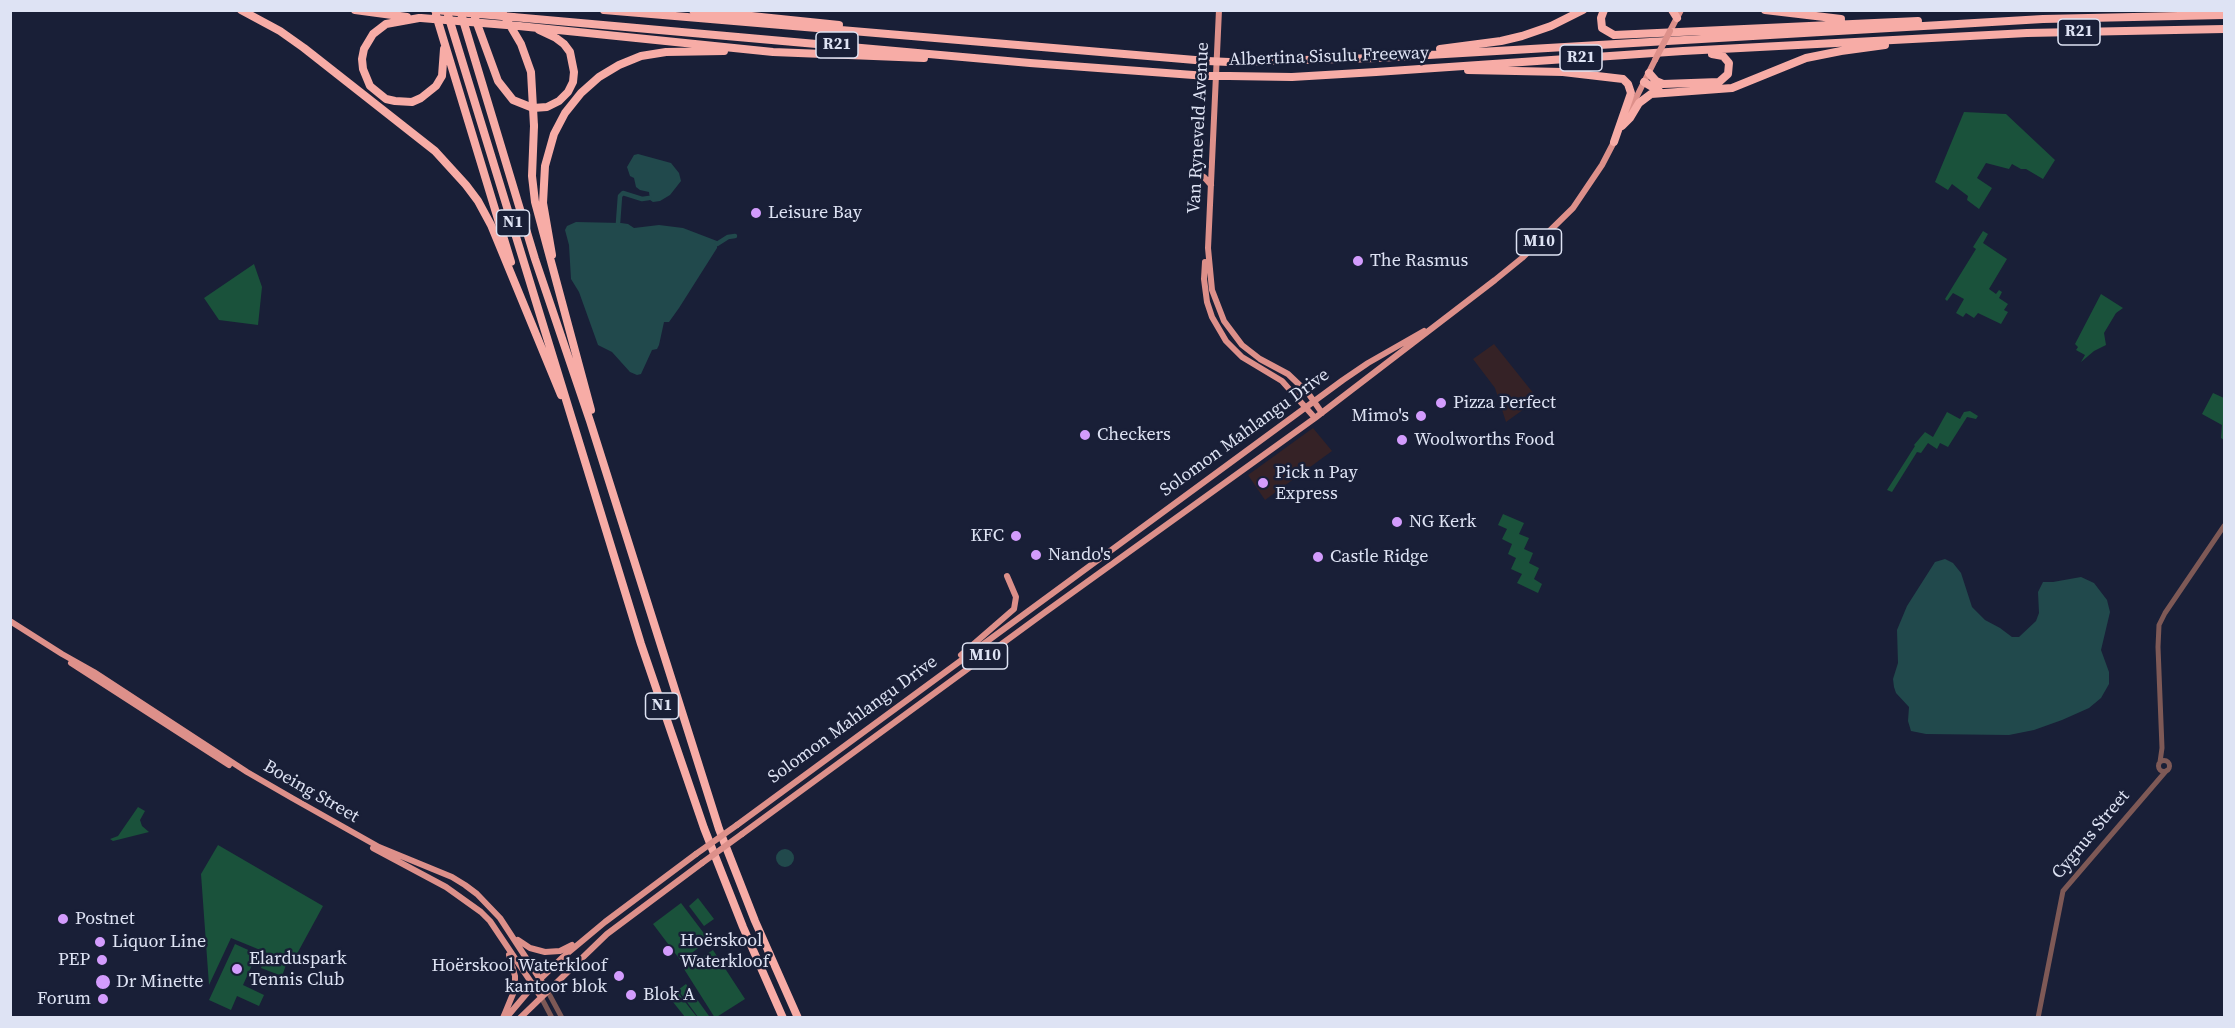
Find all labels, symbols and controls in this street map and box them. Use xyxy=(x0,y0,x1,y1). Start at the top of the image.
road number: R21 xyxy=(2058,19,2100,45)
road number: R21 xyxy=(816,32,858,58)
street label: Van Ryneveld Avenue xyxy=(1184,42,1214,214)
street label: Albertina Sisulu Freeway xyxy=(1228,43,1430,71)
road number: R21 xyxy=(1560,45,1602,71)
place label: Leisure Bay xyxy=(768,202,862,224)
marker: Leisure Bay xyxy=(749,206,763,220)
road number: N1 xyxy=(496,210,530,236)
road number: M10 xyxy=(1516,229,1562,255)
place label: The Rasmus xyxy=(1370,250,1468,272)
marker: The Rasmus xyxy=(1351,254,1365,268)
street label: Solomon Mahlangu Drive xyxy=(1156,364,1334,502)
place label: Pizza Perfect xyxy=(1453,392,1556,414)
marker: Pizza Perfect xyxy=(1434,396,1448,410)
place label: Mimo's xyxy=(1351,405,1409,427)
marker: Mimo's xyxy=(1414,409,1428,423)
place label: Checkers xyxy=(1097,424,1171,446)
marker: Checkers xyxy=(1078,428,1092,442)
place label: Woolworths Food xyxy=(1414,429,1554,451)
marker: Woolworths Food xyxy=(1395,433,1409,447)
place label: Pick n Pay Express xyxy=(1275,462,1358,504)
marker: Pick n Pay Express xyxy=(1256,476,1270,490)
place label: NG Kerk xyxy=(1409,511,1476,533)
marker: NG Kerk xyxy=(1390,515,1404,529)
place label: KFC xyxy=(970,525,1004,547)
marker: KFC xyxy=(1009,529,1023,543)
place label: Nando's xyxy=(1048,544,1111,566)
place label: Castle Ridge xyxy=(1330,546,1428,568)
marker: Nando's xyxy=(1029,548,1043,562)
marker: Castle Ridge xyxy=(1311,550,1325,564)
road number: M10 xyxy=(962,643,1008,669)
street label: Solomon Mahlangu Drive xyxy=(764,651,942,789)
road number: N1 xyxy=(646,693,678,719)
street label: Boeing Street xyxy=(259,756,363,828)
street label: Cygnus Street xyxy=(2048,786,2134,884)
place label: Postnet xyxy=(75,908,135,930)
marker: Postnet xyxy=(56,912,70,926)
place label: Hoërskool Waterkloof xyxy=(680,930,769,972)
place label: Liquor Line xyxy=(112,931,206,953)
marker: Liquor Line xyxy=(93,935,107,949)
marker: Hoërskool Waterkloof xyxy=(661,944,675,958)
place label: Elarduspark Tennis Club xyxy=(249,948,347,990)
place label: PEP xyxy=(58,949,90,971)
marker: PEP xyxy=(95,953,109,967)
place label: Hoërskool Waterkloof kantoor blok xyxy=(431,955,607,998)
marker: Elarduspark Tennis Club xyxy=(230,962,244,976)
marker: Hoërskool Waterkloof kantoor blok xyxy=(612,969,626,983)
place label: Dr Minette xyxy=(116,971,203,993)
marker: Dr Minette xyxy=(94,973,112,991)
place label: Blok A xyxy=(643,984,695,1006)
place label: Forum xyxy=(37,988,91,1010)
marker: Blok A xyxy=(624,988,638,1002)
marker: Forum xyxy=(96,992,110,1006)

